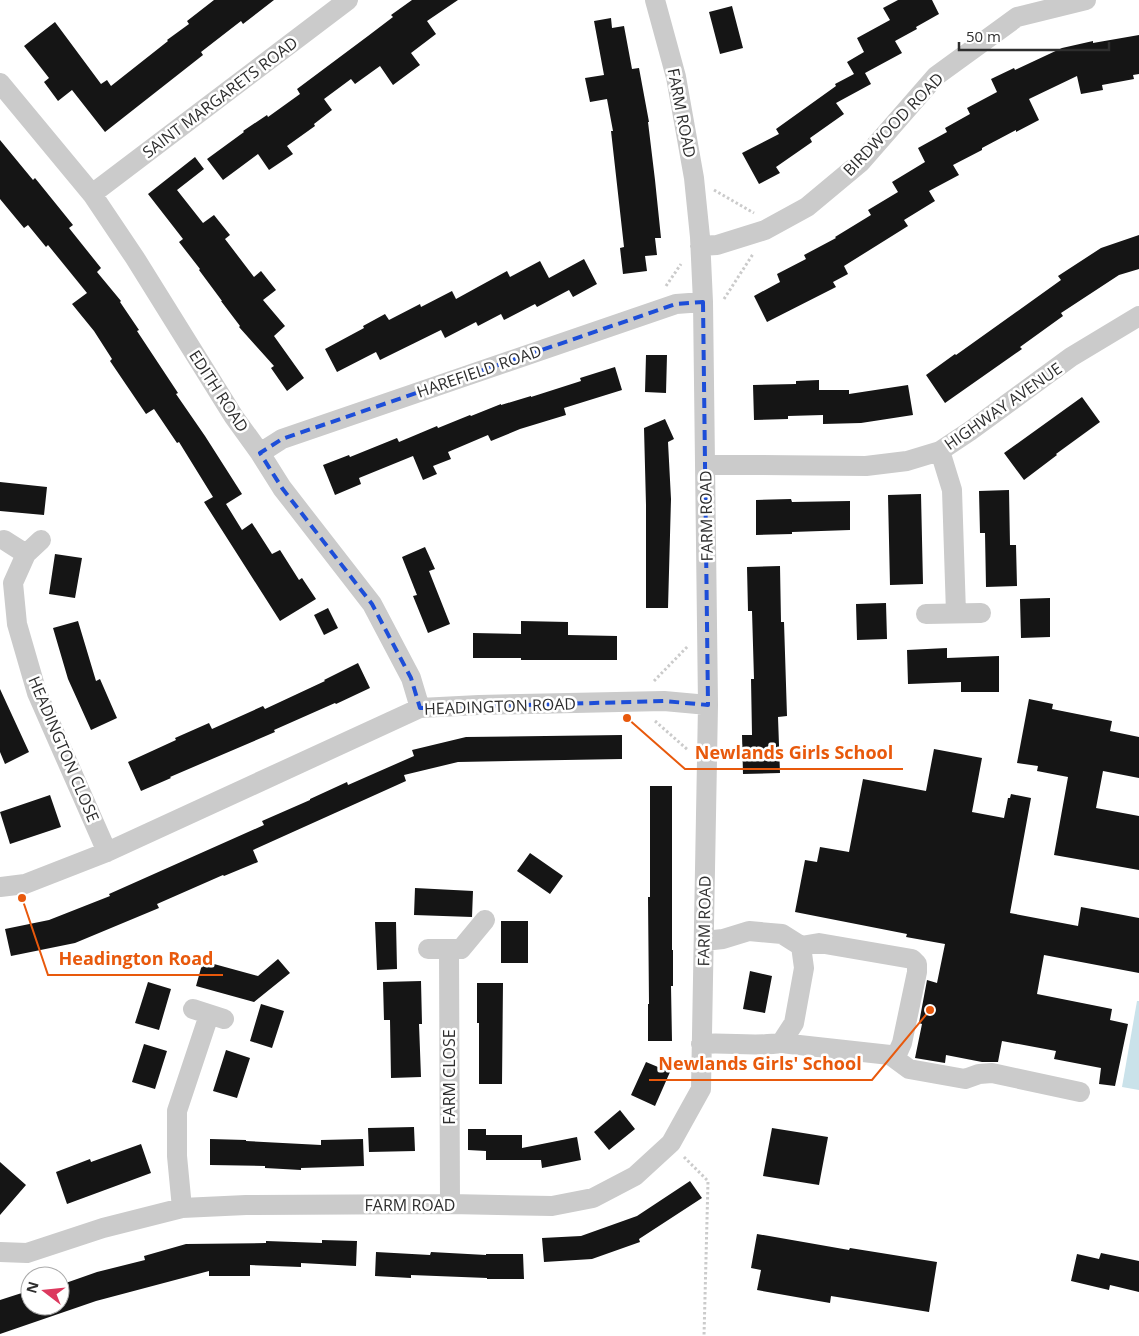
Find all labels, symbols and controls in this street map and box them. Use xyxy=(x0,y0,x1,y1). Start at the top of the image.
scale bar xyxy=(959,20,1109,52)
text: 50 m xyxy=(966,26,1001,46)
street label: SAINT MARGARETS ROAD xyxy=(138,31,302,163)
street label: FARM ROAD xyxy=(663,66,701,160)
street label: BIRDWOOD ROAD xyxy=(838,68,948,180)
street label: HAREFIELD ROAD xyxy=(414,339,544,403)
street label: EDITH ROAD xyxy=(184,346,254,436)
street label: HIGHWAY AVENUE xyxy=(940,357,1066,455)
street label: FARM ROAD xyxy=(694,470,718,562)
street label: HEADINGTON CLOSE xyxy=(23,673,105,825)
street label: HEADINGTON ROAD xyxy=(424,692,576,720)
callout: Newlands Girls School xyxy=(685,736,903,769)
text: Newlands Girls School xyxy=(695,740,893,764)
street label: FARM ROAD xyxy=(692,875,716,967)
callout: Headington Road xyxy=(48,942,223,975)
text: Headington Road xyxy=(59,946,213,970)
street label: FARM CLOSE xyxy=(438,1029,460,1125)
callout: Newlands Girls' School xyxy=(649,1047,872,1080)
text: Newlands Girls' School xyxy=(658,1051,862,1075)
street label: FARM ROAD xyxy=(365,1194,455,1216)
north arrow xyxy=(20,1266,70,1316)
text: N xyxy=(21,1279,43,1295)

